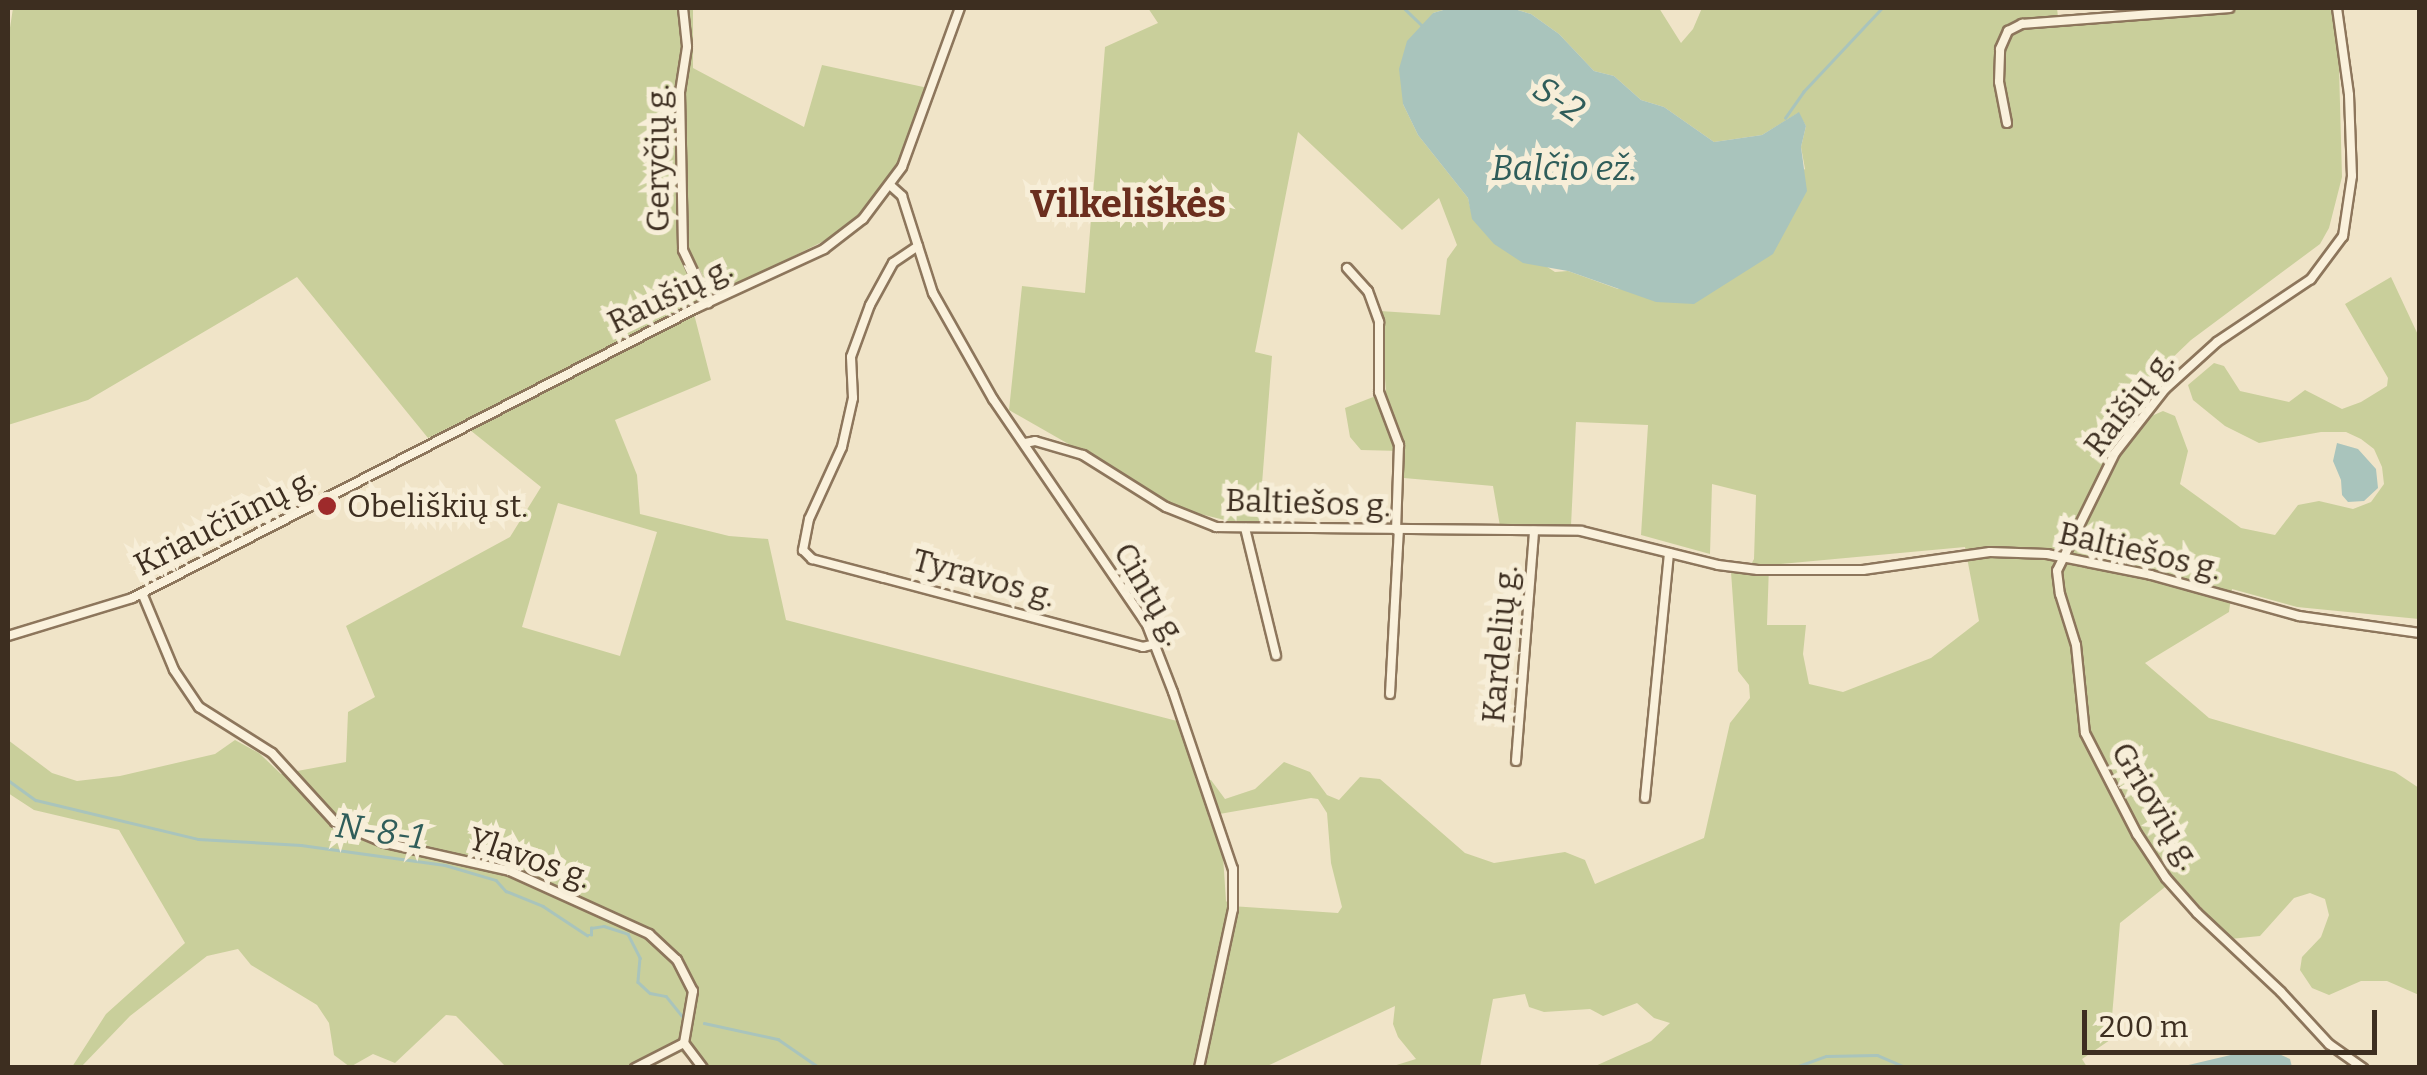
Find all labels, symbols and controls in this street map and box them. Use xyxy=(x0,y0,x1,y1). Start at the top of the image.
water label: S-2 xyxy=(1526,67,1592,131)
street label: Geryčių g. xyxy=(639,84,677,232)
water label: Balčio ež. xyxy=(1491,147,1637,189)
district label: Vilkeliškės xyxy=(1030,182,1226,228)
street label: Raušių g. xyxy=(601,248,739,342)
street label: Raišių g. xyxy=(2076,342,2182,464)
street label: Kriaučiūnų g. xyxy=(128,460,322,584)
street label: Baltiešos g. xyxy=(1225,481,1391,525)
place label: Obeliškių st. xyxy=(347,487,528,525)
marker: Obeliškių st. xyxy=(316,495,338,517)
street label: Baltiešos g. xyxy=(2055,514,2225,588)
street label: Cintų g. xyxy=(1105,536,1195,652)
street label: Tyravos g. xyxy=(908,541,1060,615)
street label: Kardelių g. xyxy=(1474,563,1526,725)
street label: Griovių g. xyxy=(2103,735,2209,877)
water label: N-8-1 xyxy=(333,804,427,858)
street label: Ylavos g. xyxy=(464,819,596,897)
scale bar xyxy=(2087,990,2382,1052)
text: 200 m xyxy=(2099,1009,2188,1045)

